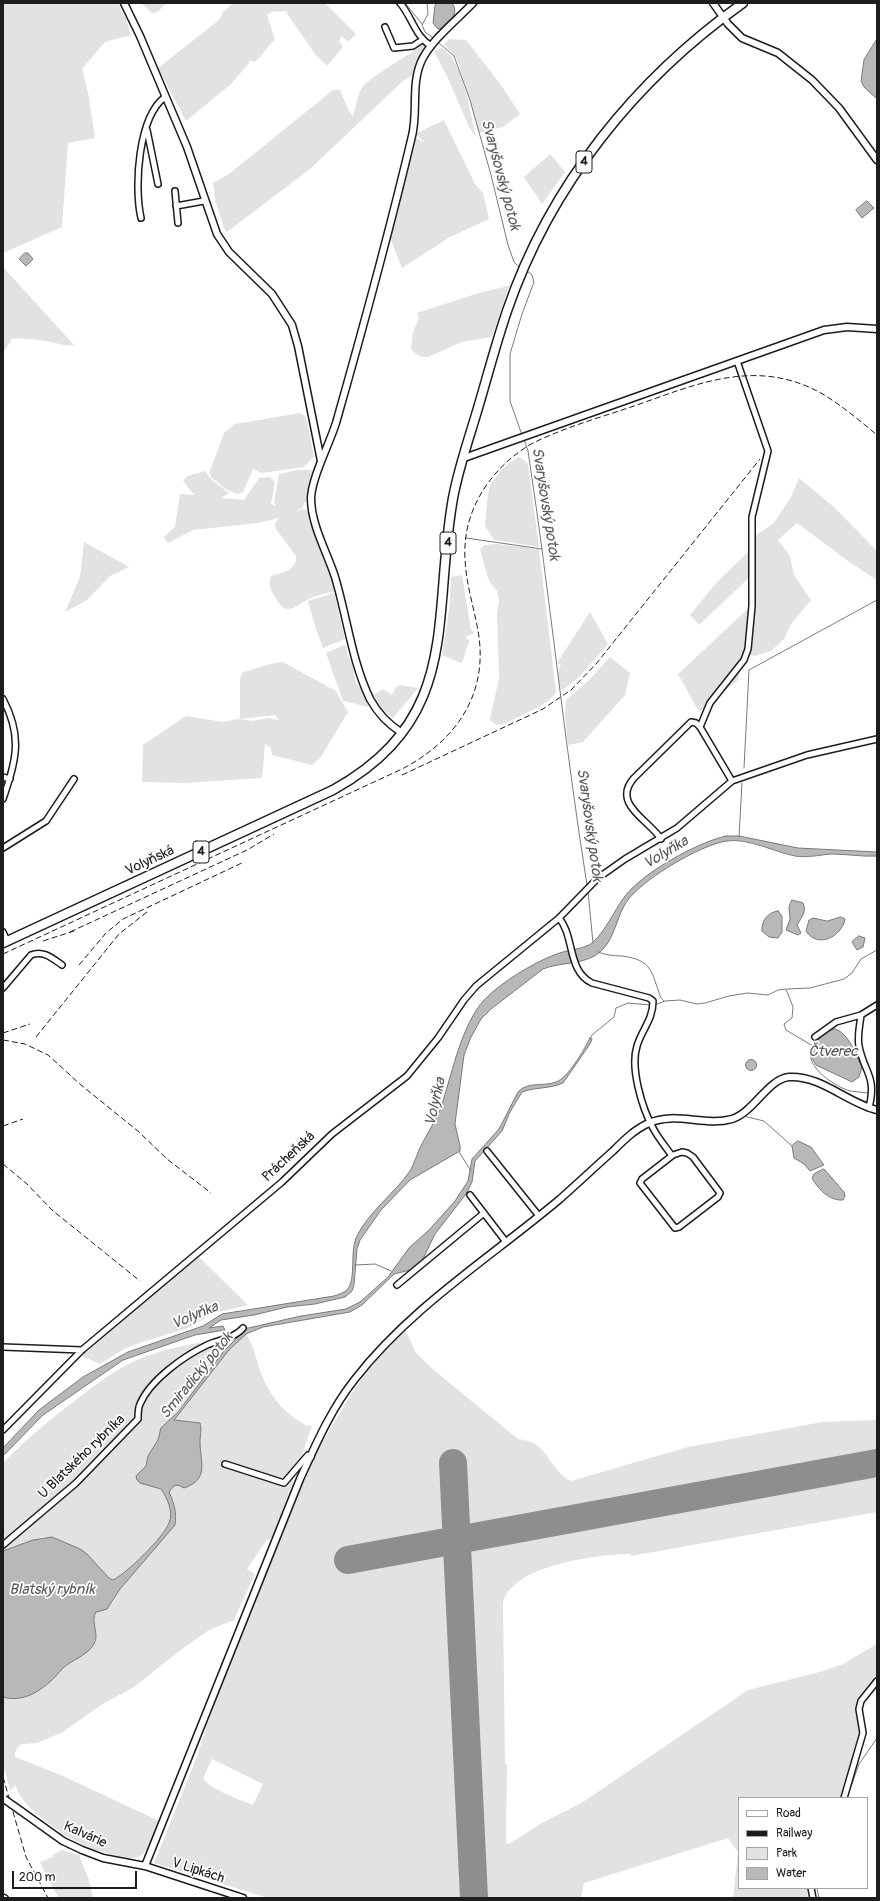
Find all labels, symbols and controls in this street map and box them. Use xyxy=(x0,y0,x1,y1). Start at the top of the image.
water label: Svaryšovský potok xyxy=(477,118,523,232)
road number: 4 xyxy=(576,151,592,173)
water label: Svaryšovský potok xyxy=(527,446,563,562)
road number: 4 xyxy=(440,532,456,554)
water label: Svaryšovský potok xyxy=(572,767,606,883)
water label: Volyňka xyxy=(640,833,692,873)
road number: 4 xyxy=(193,841,209,863)
street label: Volyňská xyxy=(123,842,177,880)
water label: Čtverec xyxy=(808,1043,858,1061)
water label: Volyňka xyxy=(422,1076,450,1128)
street label: Prácheňská xyxy=(259,1128,319,1186)
water label: Volyňka xyxy=(169,1298,221,1334)
water label: Smiradický potok xyxy=(157,1329,237,1423)
street label: U Blatského rybníka xyxy=(35,1411,129,1503)
water label: Blatský rybník xyxy=(9,1581,95,1599)
legend xyxy=(738,1797,868,1889)
text: Road xyxy=(776,1806,801,1821)
street label: Kalvárie xyxy=(61,1818,109,1852)
text: Railway xyxy=(776,1826,812,1841)
text: Park xyxy=(776,1846,797,1861)
street label: V Lipkách xyxy=(170,1855,226,1887)
scale bar xyxy=(14,1863,139,1889)
text: Water xyxy=(776,1866,807,1881)
text: 200 m xyxy=(19,1870,55,1885)

